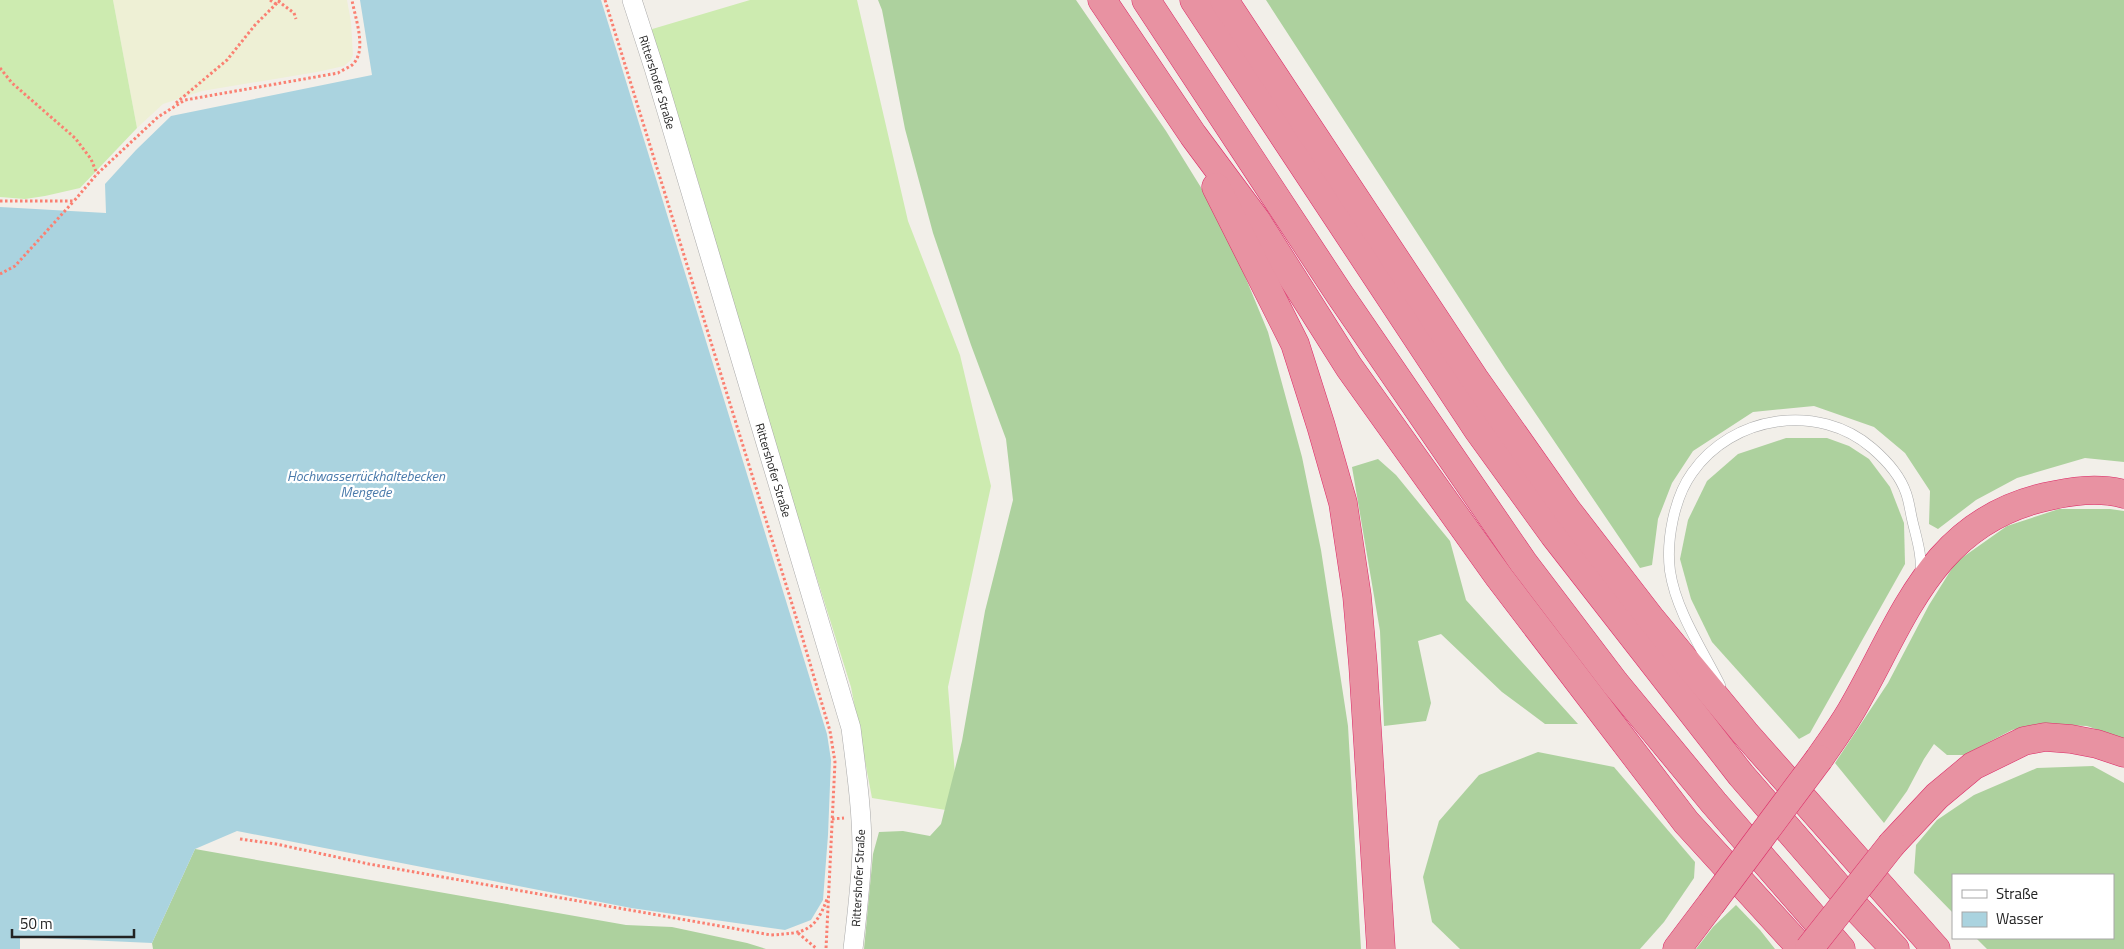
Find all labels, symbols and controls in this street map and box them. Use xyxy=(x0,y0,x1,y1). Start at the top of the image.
street label: Rittershofer Straße xyxy=(634,32,681,131)
street label: Rittershofer Straße xyxy=(751,421,797,519)
water label: Hochwasserrückhaltebecken Mengede xyxy=(287,465,446,502)
street label: Rittershofer Straße xyxy=(846,829,870,927)
legend xyxy=(1952,874,2114,939)
text: Straße xyxy=(1996,882,2038,905)
scale bar xyxy=(12,906,135,938)
text: Wasser xyxy=(1996,907,2043,930)
text: 50 m xyxy=(20,912,53,935)

